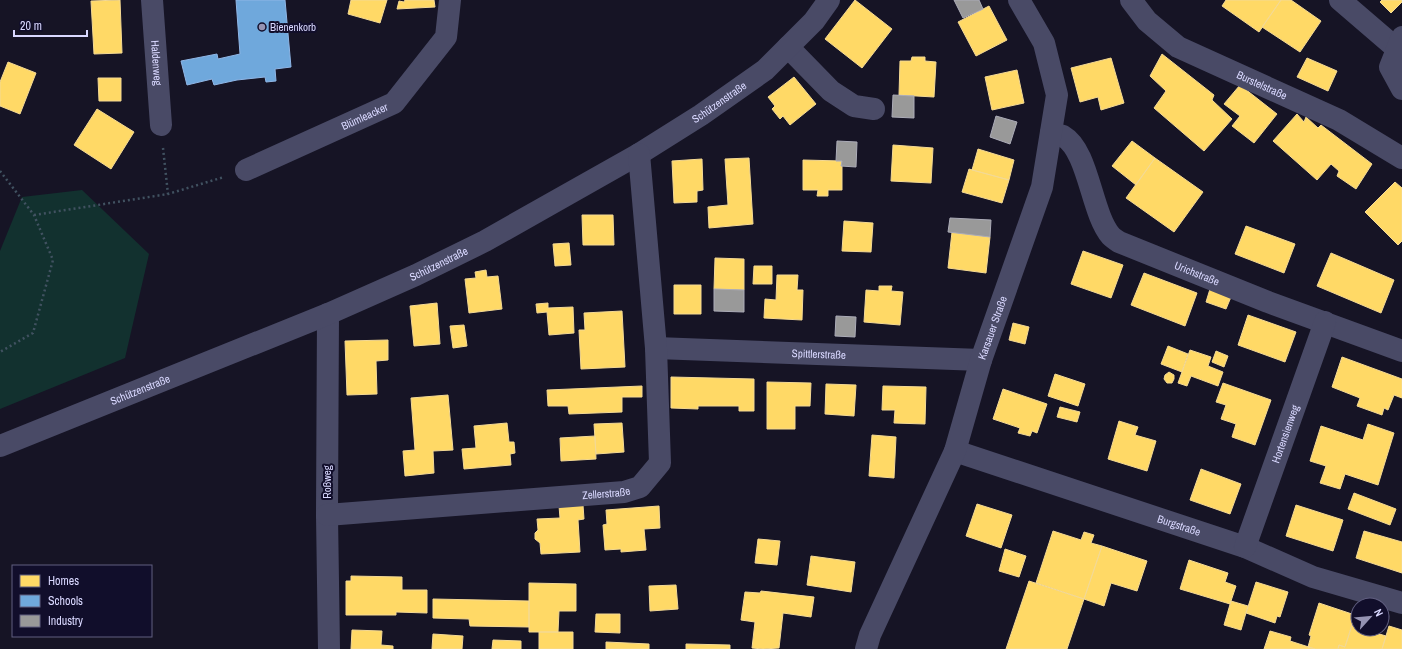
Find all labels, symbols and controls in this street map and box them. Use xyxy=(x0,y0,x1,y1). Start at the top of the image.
scale bar xyxy=(14,12,87,38)
text: 20 m xyxy=(20,18,42,34)
place label: Bienenkorb xyxy=(270,20,316,34)
marker: Bienenkorb xyxy=(257,22,267,32)
street label: Haldenweg xyxy=(148,40,165,86)
street label: Burstelstraße xyxy=(1235,68,1289,103)
street label: Schützenstraße xyxy=(689,78,749,126)
street label: Blümleacker xyxy=(339,100,390,133)
street label: Schützenstraße xyxy=(407,244,470,284)
street label: Urichstraße xyxy=(1172,258,1221,289)
street label: Karsauer Straße xyxy=(975,294,1010,361)
street label: Spittlerstraße xyxy=(792,346,846,362)
street label: Schützenstraße xyxy=(108,371,172,408)
street label: Hortensienweg xyxy=(1268,403,1302,465)
street label: Roßweg xyxy=(320,465,334,499)
street label: Zellerstraße xyxy=(582,483,632,502)
street label: Burgstraße xyxy=(1156,511,1202,539)
legend xyxy=(12,565,152,637)
text: Homes xyxy=(48,573,79,589)
text: Schools xyxy=(48,593,83,609)
north arrow xyxy=(1350,597,1390,637)
text: N xyxy=(1371,606,1387,619)
text: Industry xyxy=(48,613,83,629)

